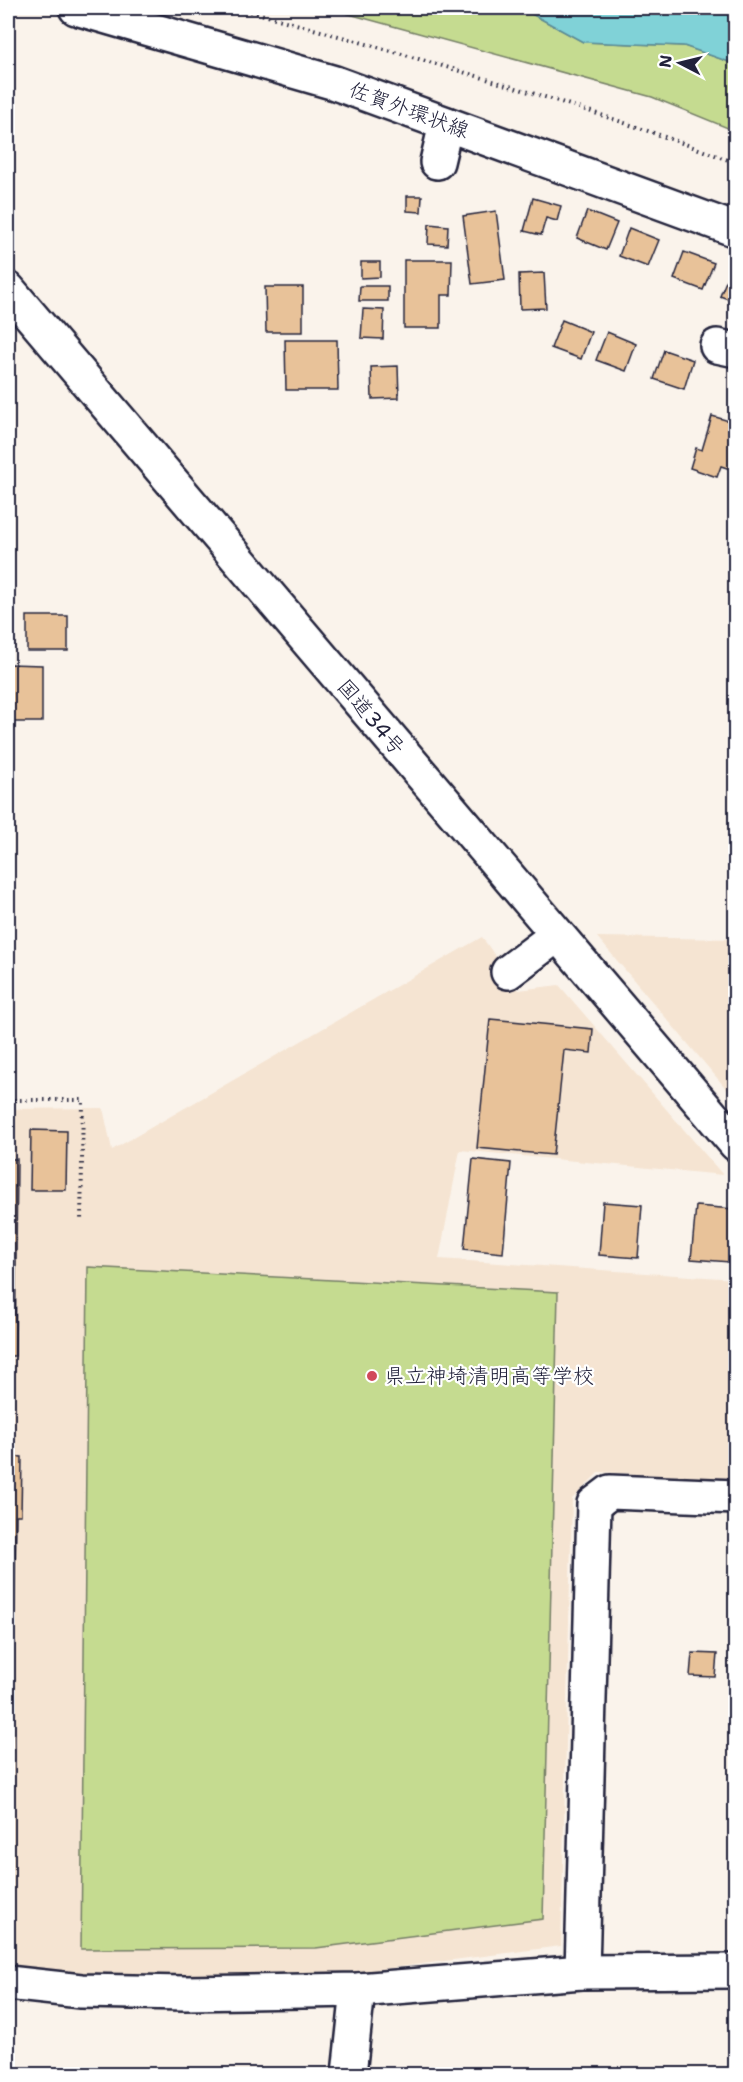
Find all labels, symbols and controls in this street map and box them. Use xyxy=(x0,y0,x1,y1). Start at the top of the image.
north arrow xyxy=(650,33,710,93)
text: N xyxy=(654,54,677,69)
street label: 佐賀外環状線 xyxy=(345,75,473,145)
street label: 国道34号 xyxy=(331,673,411,761)
place label: 県立神埼清明高等学校 xyxy=(384,1362,594,1390)
marker: 県立神埼清明高等学校 xyxy=(365,1369,379,1383)

